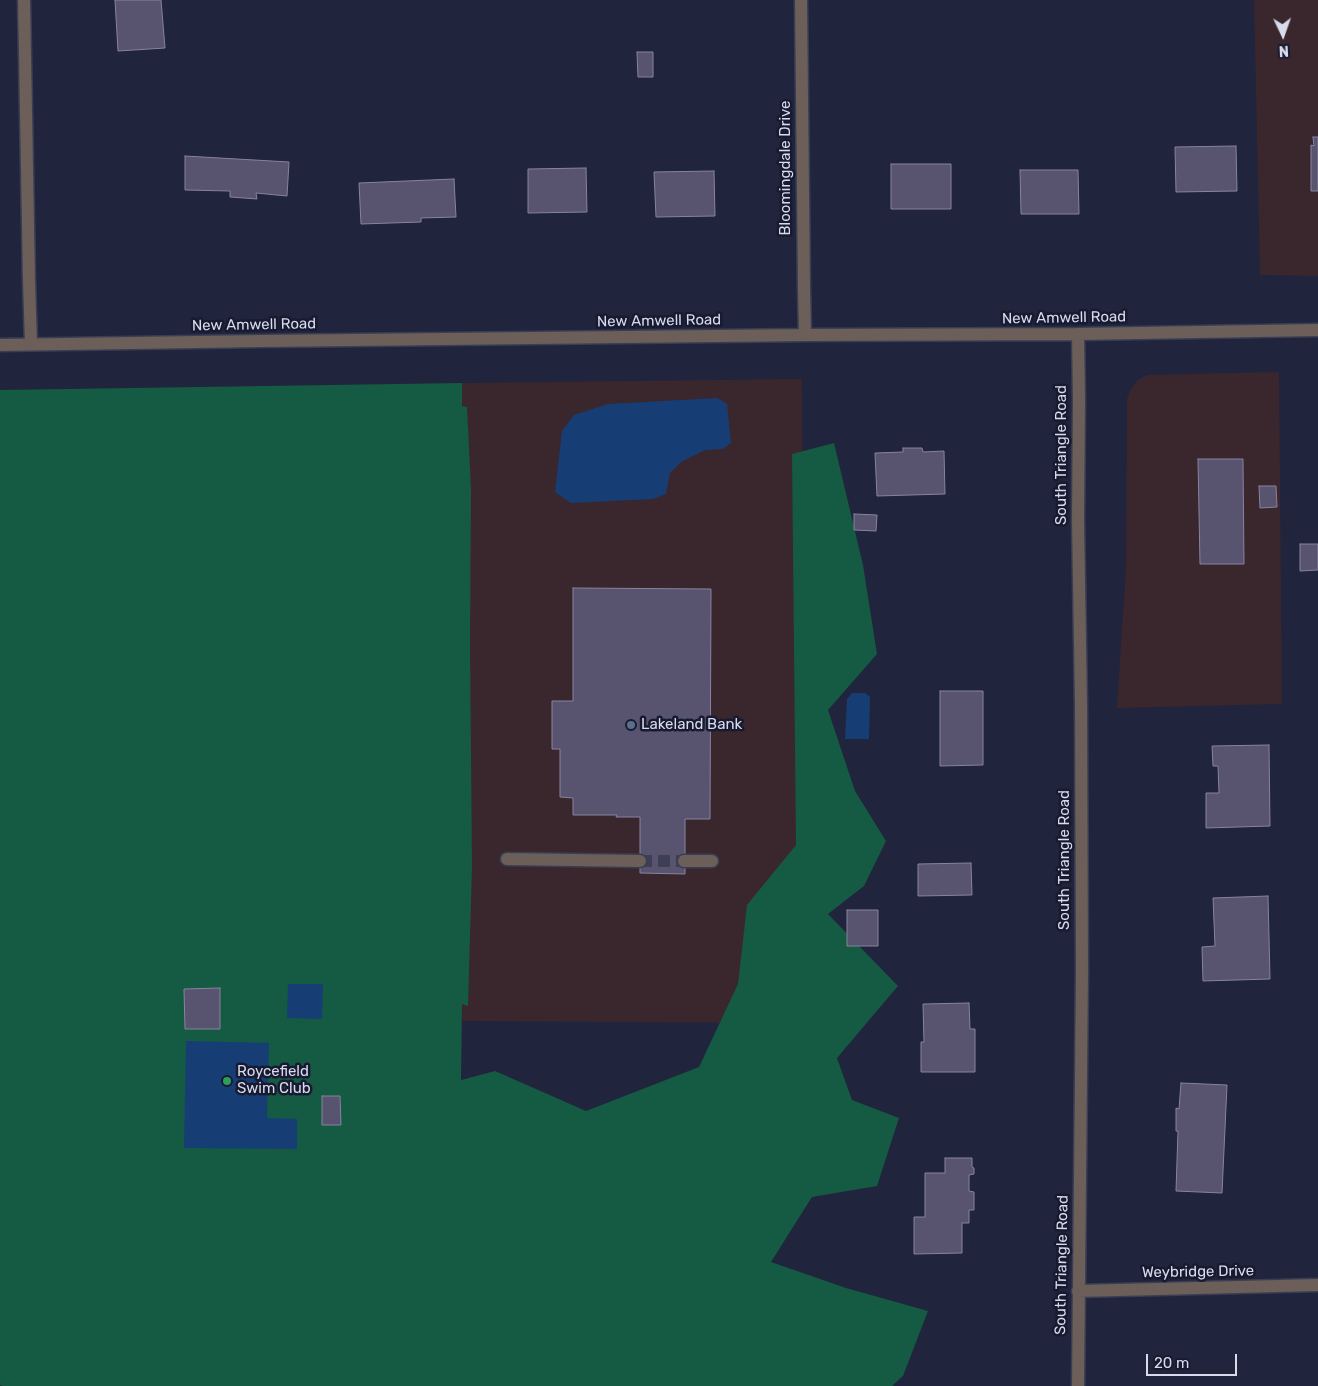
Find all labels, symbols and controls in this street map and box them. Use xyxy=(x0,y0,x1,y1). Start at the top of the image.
north arrow xyxy=(1258,10,1308,60)
text: N xyxy=(1278,42,1289,59)
street label: Bloomingdale Drive xyxy=(777,101,795,235)
street label: New Amwell Road xyxy=(1002,308,1126,328)
street label: New Amwell Road xyxy=(597,311,721,331)
street label: New Amwell Road xyxy=(192,315,316,335)
street label: South Triangle Road xyxy=(1053,385,1071,525)
place label: Lakeland Bank xyxy=(641,716,742,734)
marker: Lakeland Bank xyxy=(625,719,637,731)
street label: South Triangle Road xyxy=(1056,790,1074,930)
place label: Roycefield Swim Club xyxy=(237,1063,311,1098)
marker: Roycefield Swim Club xyxy=(221,1075,233,1087)
street label: South Triangle Road xyxy=(1052,1195,1072,1335)
street label: Weybridge Drive xyxy=(1142,1262,1254,1282)
scale bar xyxy=(1148,1344,1239,1376)
text: 20 m xyxy=(1154,1354,1189,1372)

